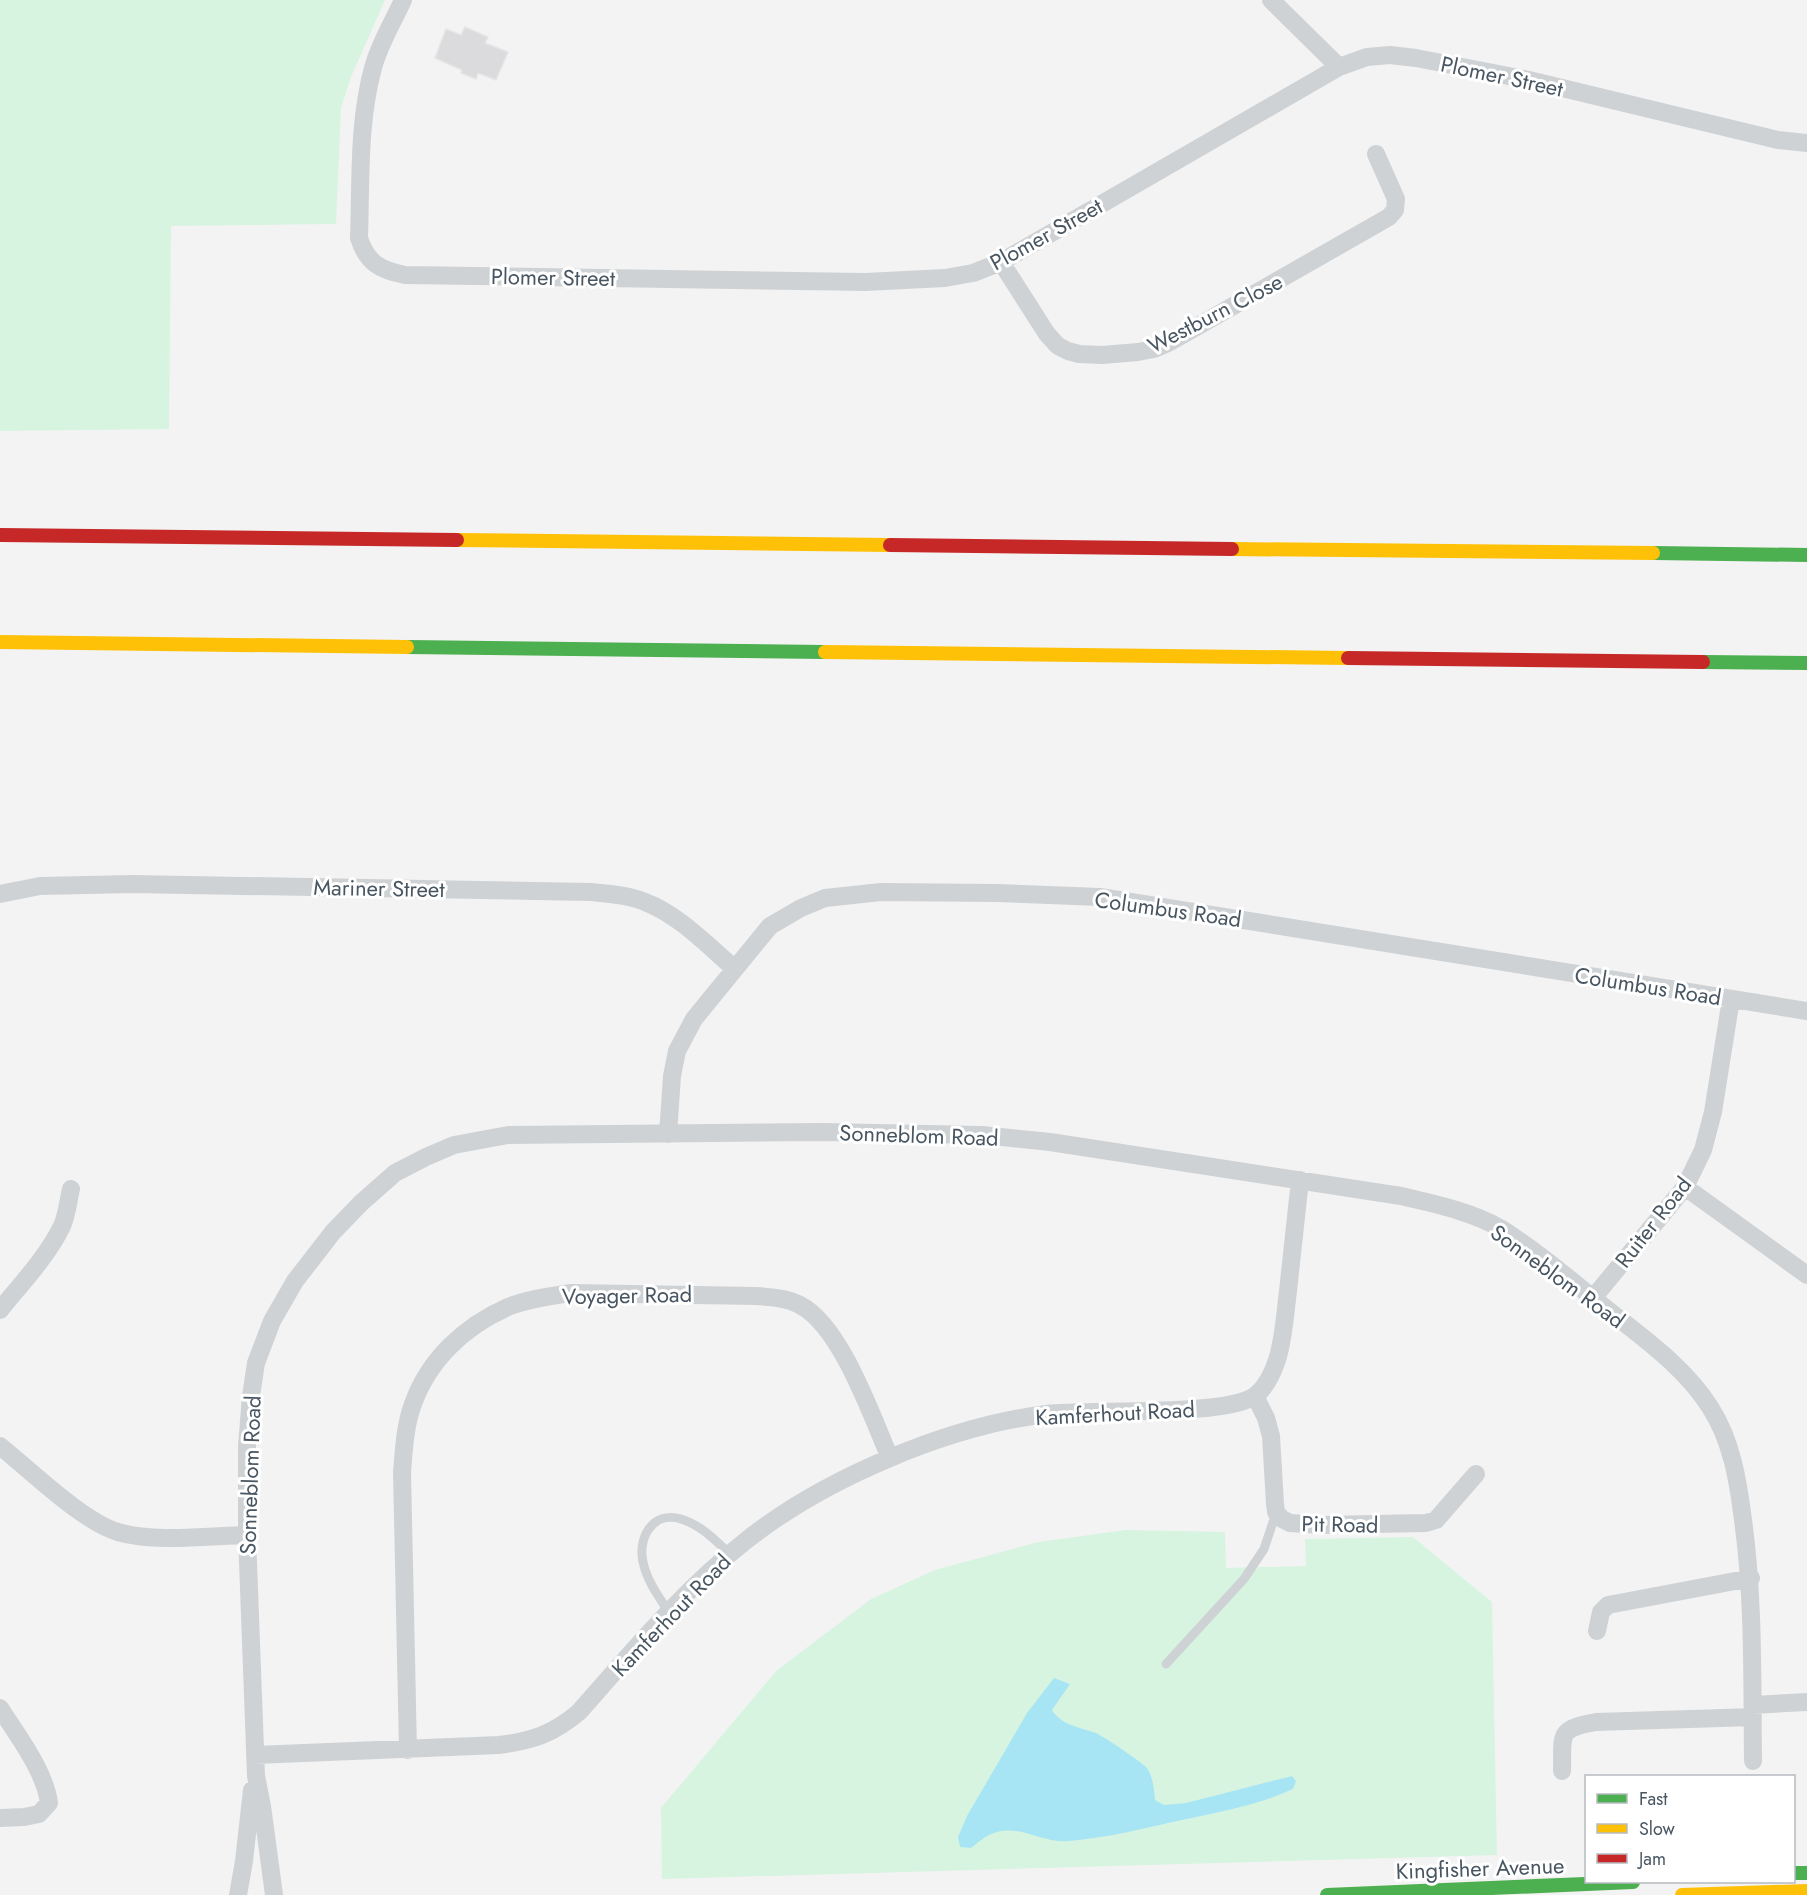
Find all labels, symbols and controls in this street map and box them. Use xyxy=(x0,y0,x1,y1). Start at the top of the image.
street label: Plomer Street xyxy=(1438,47,1567,105)
street label: Plomer Street xyxy=(984,190,1109,278)
street label: Plomer Street xyxy=(491,260,616,294)
street label: Westburn Close xyxy=(1142,265,1288,361)
street label: Mariner Street xyxy=(313,871,446,905)
street label: Columbus Road xyxy=(1093,883,1243,935)
street label: Columbus Road xyxy=(1572,959,1724,1013)
street label: Sonneblom Road xyxy=(839,1116,999,1154)
street label: Ruiter Road xyxy=(1607,1170,1699,1274)
street label: Sonneblom Road xyxy=(1484,1216,1632,1336)
street label: Voyager Road xyxy=(562,1278,692,1312)
street label: Kamferhout Road xyxy=(1034,1393,1196,1433)
street label: Sonneblom Road xyxy=(231,1395,269,1555)
street label: Pit Road xyxy=(1301,1507,1379,1541)
street label: Kamferhout Road xyxy=(604,1546,738,1684)
legend xyxy=(1585,1775,1795,1883)
text: Fast xyxy=(1639,1786,1668,1812)
text: Slow xyxy=(1639,1816,1676,1842)
text: Jam xyxy=(1637,1846,1666,1872)
street label: Kingfisher Avenue xyxy=(1395,1849,1565,1887)

